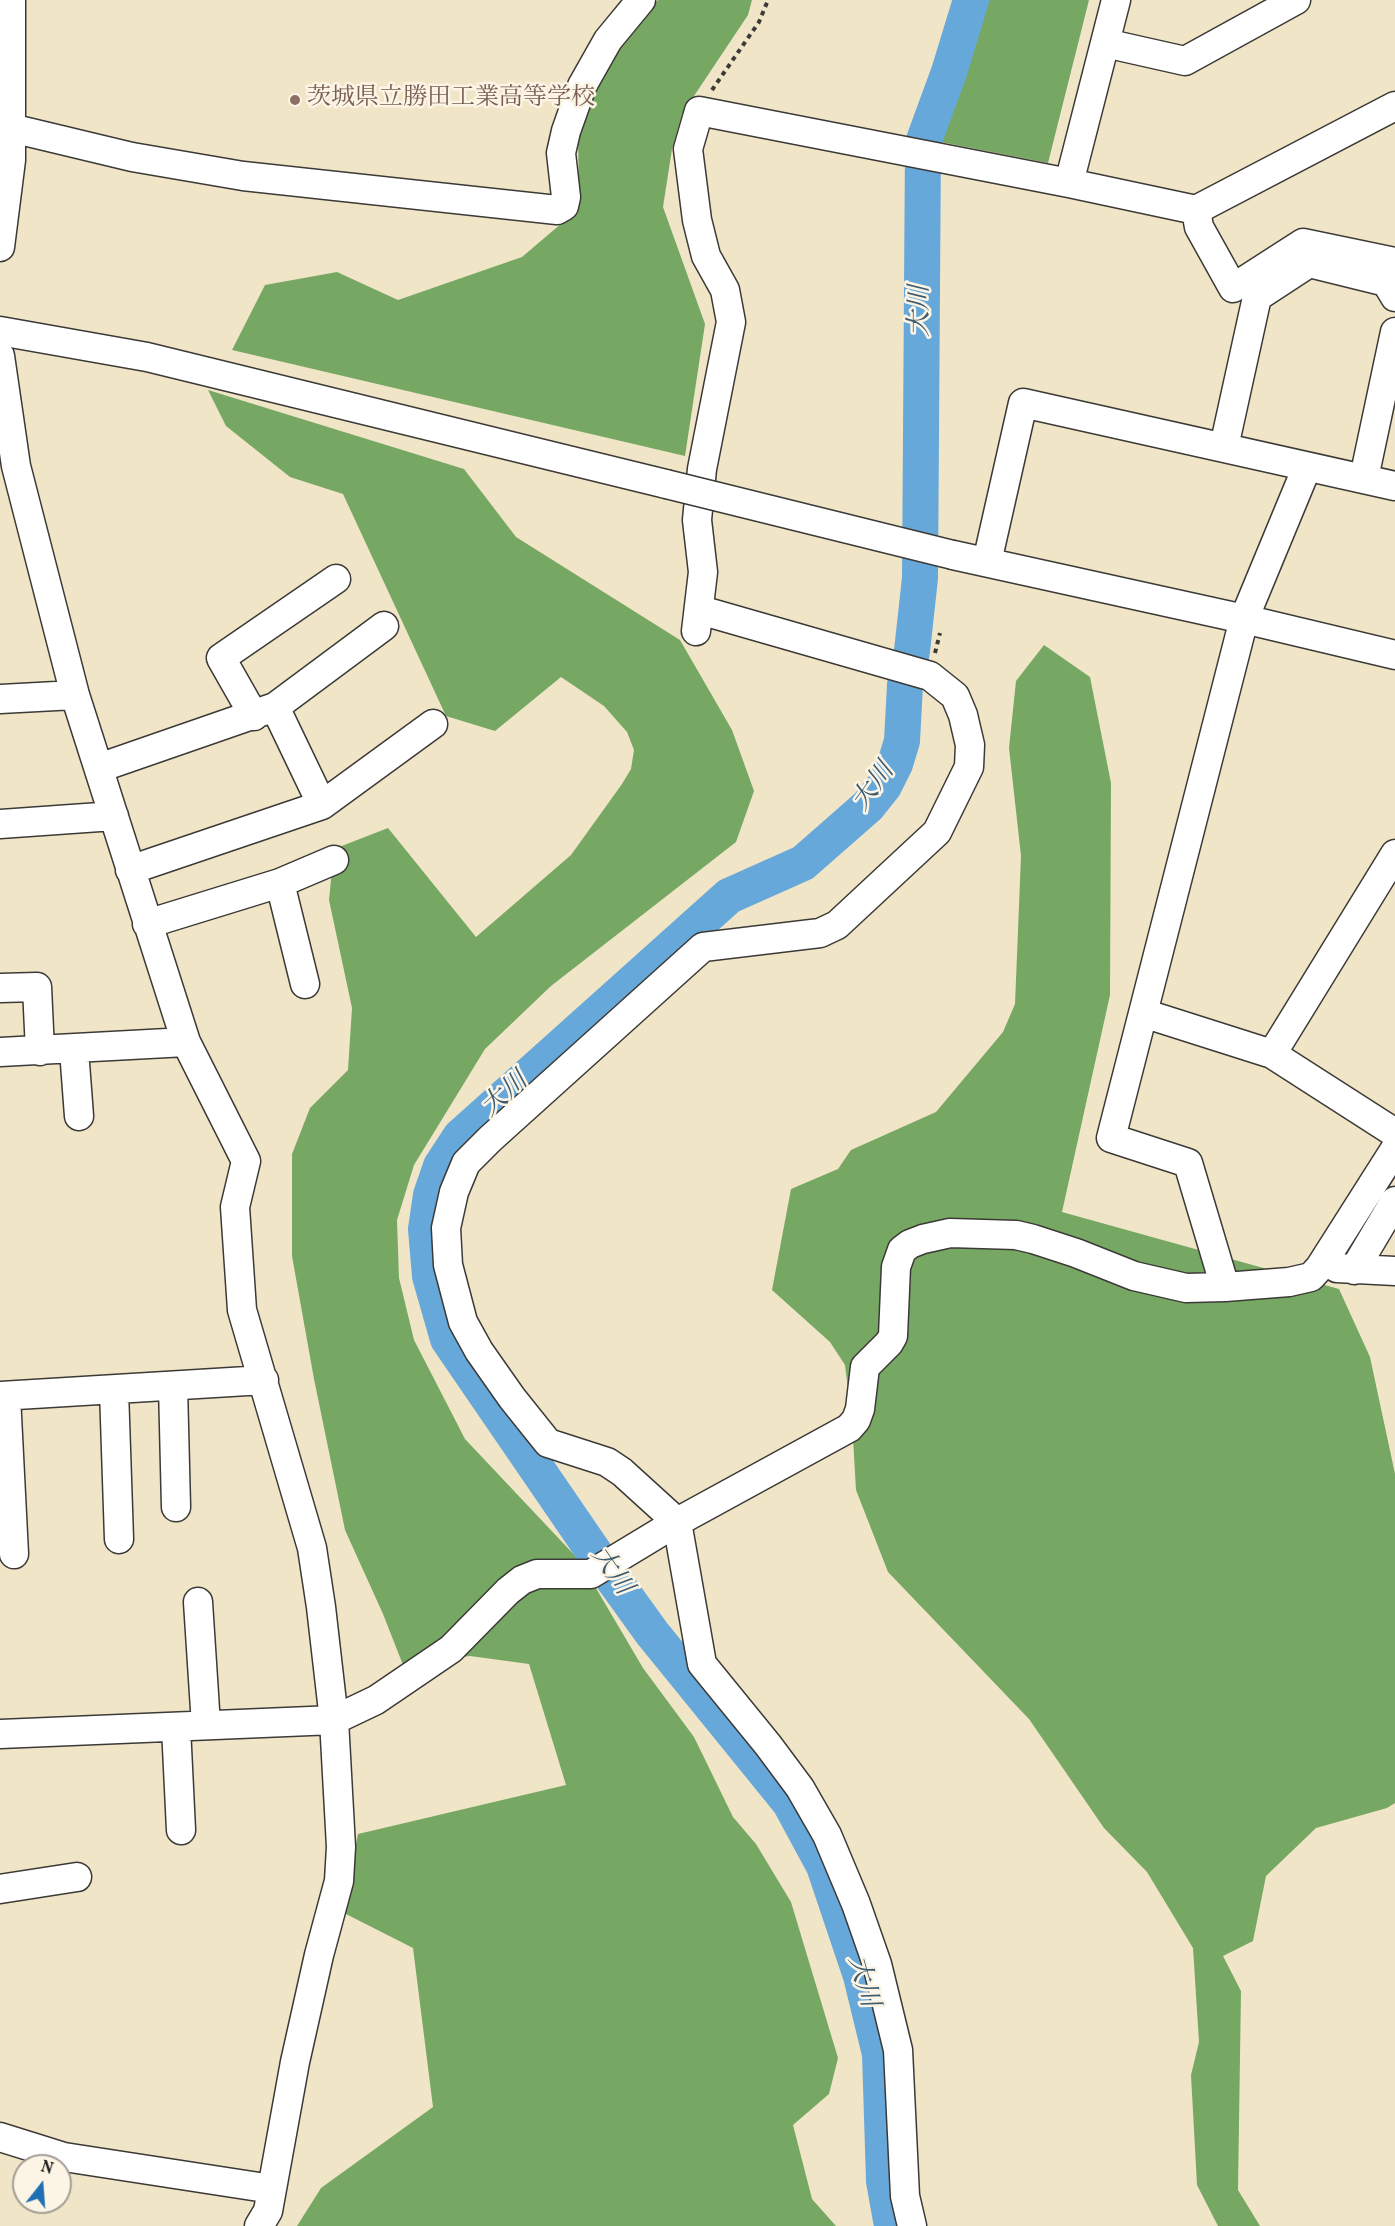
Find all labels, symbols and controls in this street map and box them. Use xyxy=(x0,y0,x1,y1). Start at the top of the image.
place label: 茨城県立勝田工業高等学校 xyxy=(307,86,595,114)
marker: 茨城県立勝田工業高等学校 xyxy=(288,93,302,107)
water label: 大川 xyxy=(906,285,938,337)
water label: 大川 xyxy=(847,758,903,818)
water label: 大川 xyxy=(476,1067,536,1125)
water label: 大川 xyxy=(582,1542,638,1602)
water label: 大川 xyxy=(839,1953,883,2011)
north arrow xyxy=(12,2154,72,2214)
text: N xyxy=(38,2156,55,2181)

